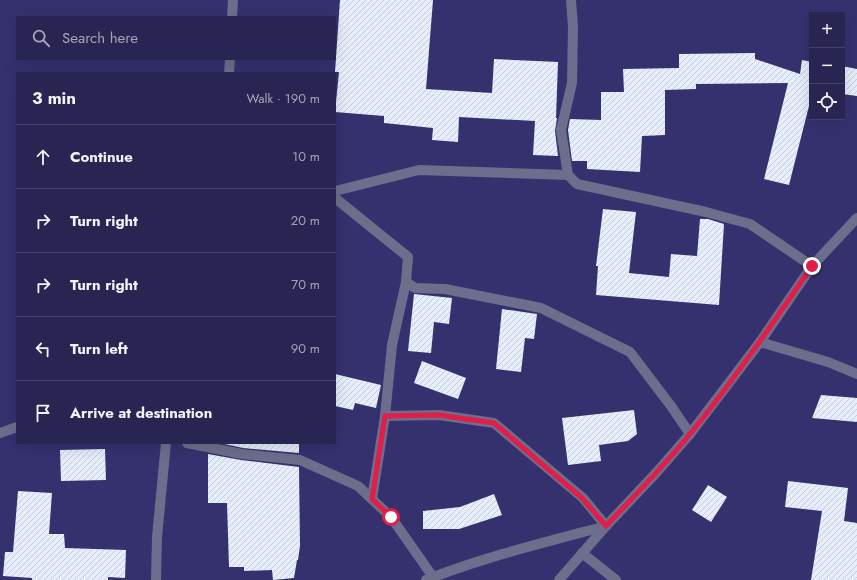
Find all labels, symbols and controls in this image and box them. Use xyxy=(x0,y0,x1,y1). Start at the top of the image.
map controls xyxy=(809,12,845,120)
button: + xyxy=(809,12,845,48)
search box xyxy=(16,16,336,60)
icon: search xyxy=(30,27,52,49)
text: Search here xyxy=(62,27,138,49)
button: − xyxy=(809,48,845,84)
button: locate xyxy=(809,84,845,120)
text: 3 min xyxy=(32,86,76,110)
text: Walk · 190 m xyxy=(247,89,320,108)
icon: ahead xyxy=(32,146,54,168)
text: Continue xyxy=(70,146,133,168)
text: 10 m xyxy=(292,147,320,166)
icon: right xyxy=(32,210,54,232)
text: Turn right xyxy=(70,210,138,232)
text: 20 m xyxy=(291,211,320,230)
route end xyxy=(803,257,821,275)
icon: right xyxy=(32,274,54,296)
text: Turn right xyxy=(70,274,138,296)
text: 70 m xyxy=(291,275,320,294)
icon: left xyxy=(32,338,54,360)
text: Turn left xyxy=(70,338,128,360)
text: 90 m xyxy=(291,339,320,358)
icon: arrive xyxy=(32,402,54,424)
text: Arrive at destination xyxy=(70,402,212,424)
route start xyxy=(382,508,400,526)

